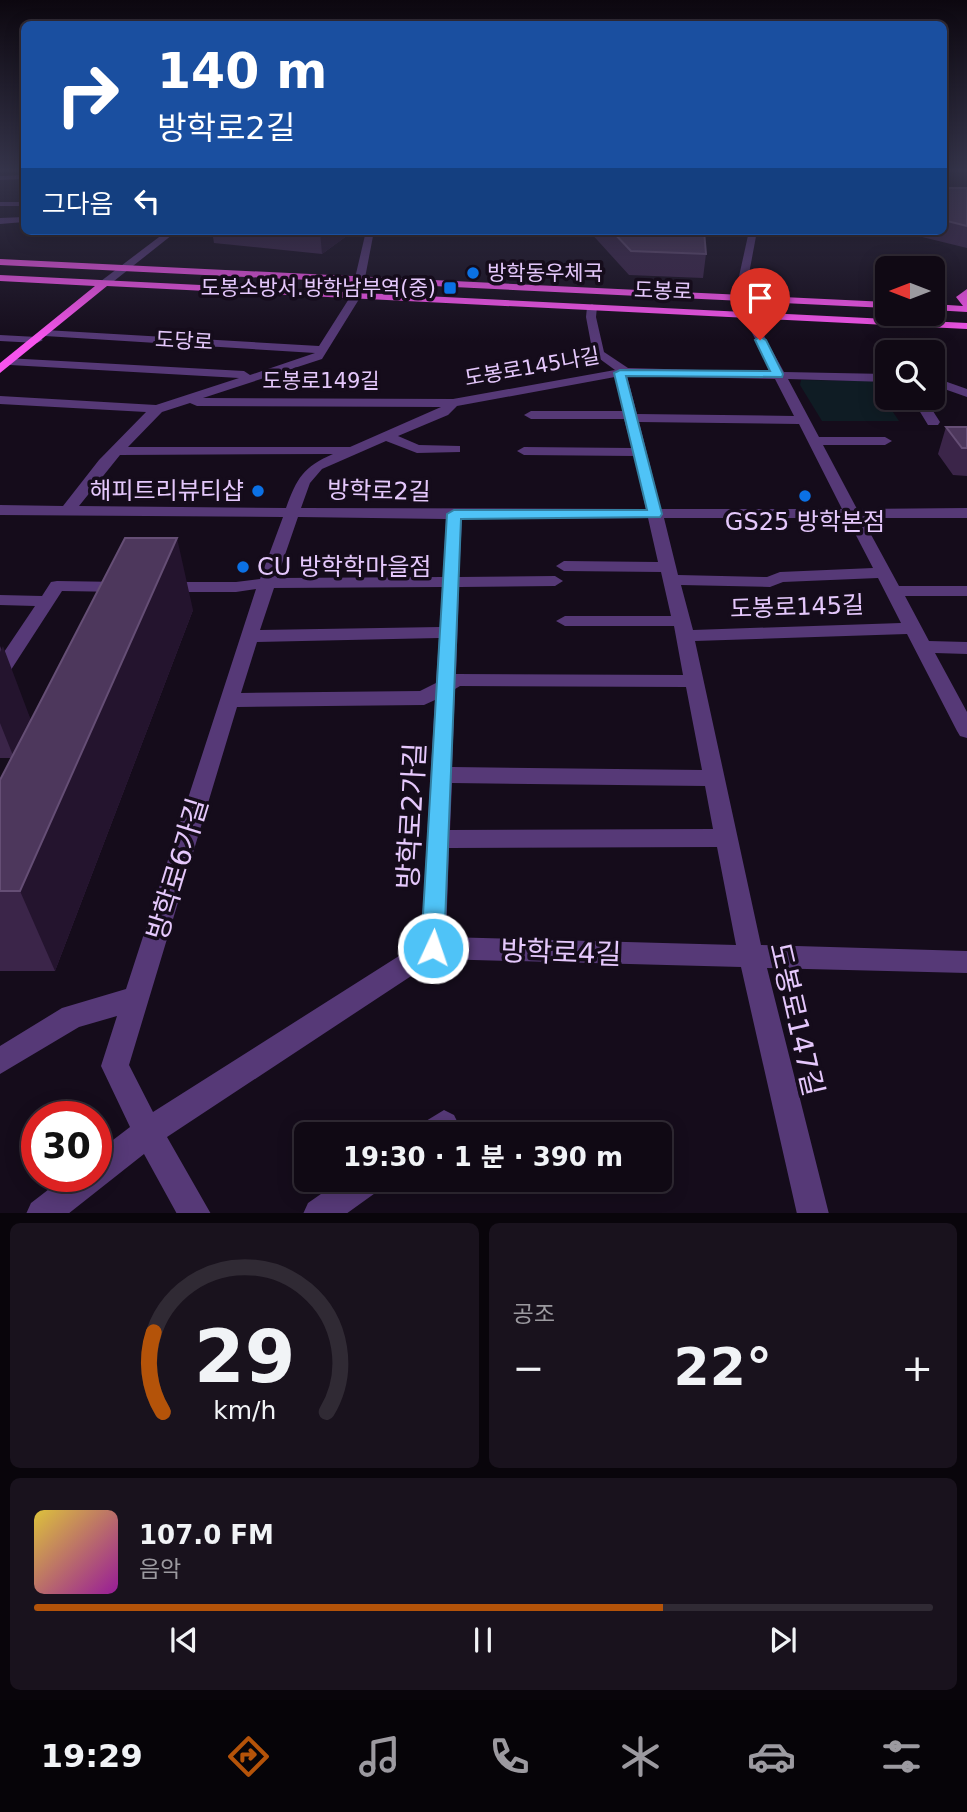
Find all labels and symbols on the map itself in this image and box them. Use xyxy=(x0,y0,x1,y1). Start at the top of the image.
north arrow xyxy=(875,256,945,326)
place label: 방학동우체국 xyxy=(487,261,603,285)
marker: 방학동우체국 xyxy=(465,265,481,281)
pin xyxy=(730,268,790,340)
place label: 도봉소방서.방학남부역(중) xyxy=(200,276,436,300)
street label: 도봉로 xyxy=(634,278,692,304)
marker: 도봉소방서.방학남부역(중) xyxy=(442,280,458,296)
street label: 도당로 xyxy=(154,327,214,355)
street label: 도봉로145나길 xyxy=(463,343,601,391)
street label: 도봉로149길 xyxy=(262,369,380,393)
street label: 방학로2길 xyxy=(327,476,431,506)
place label: 해피트리뷰티샵 xyxy=(89,477,244,505)
marker: 해피트리뷰티샵 xyxy=(250,483,266,499)
marker: GS25 방학본점 xyxy=(797,488,813,504)
place label: GS25 방학본점 xyxy=(725,508,885,536)
place label: CU 방학학마을점 xyxy=(257,553,431,581)
marker: CU 방학학마을점 xyxy=(235,559,251,575)
street label: 도봉로145길 xyxy=(729,591,865,623)
street label: 방학로2가길 xyxy=(391,742,432,890)
street label: 방학로6가길 xyxy=(140,794,215,944)
position arrow xyxy=(396,911,470,985)
street label: 방학로4길 xyxy=(500,934,622,971)
street label: 도봉로147길 xyxy=(763,939,830,1099)
speed limit sign: 30 xyxy=(21,1101,112,1192)

